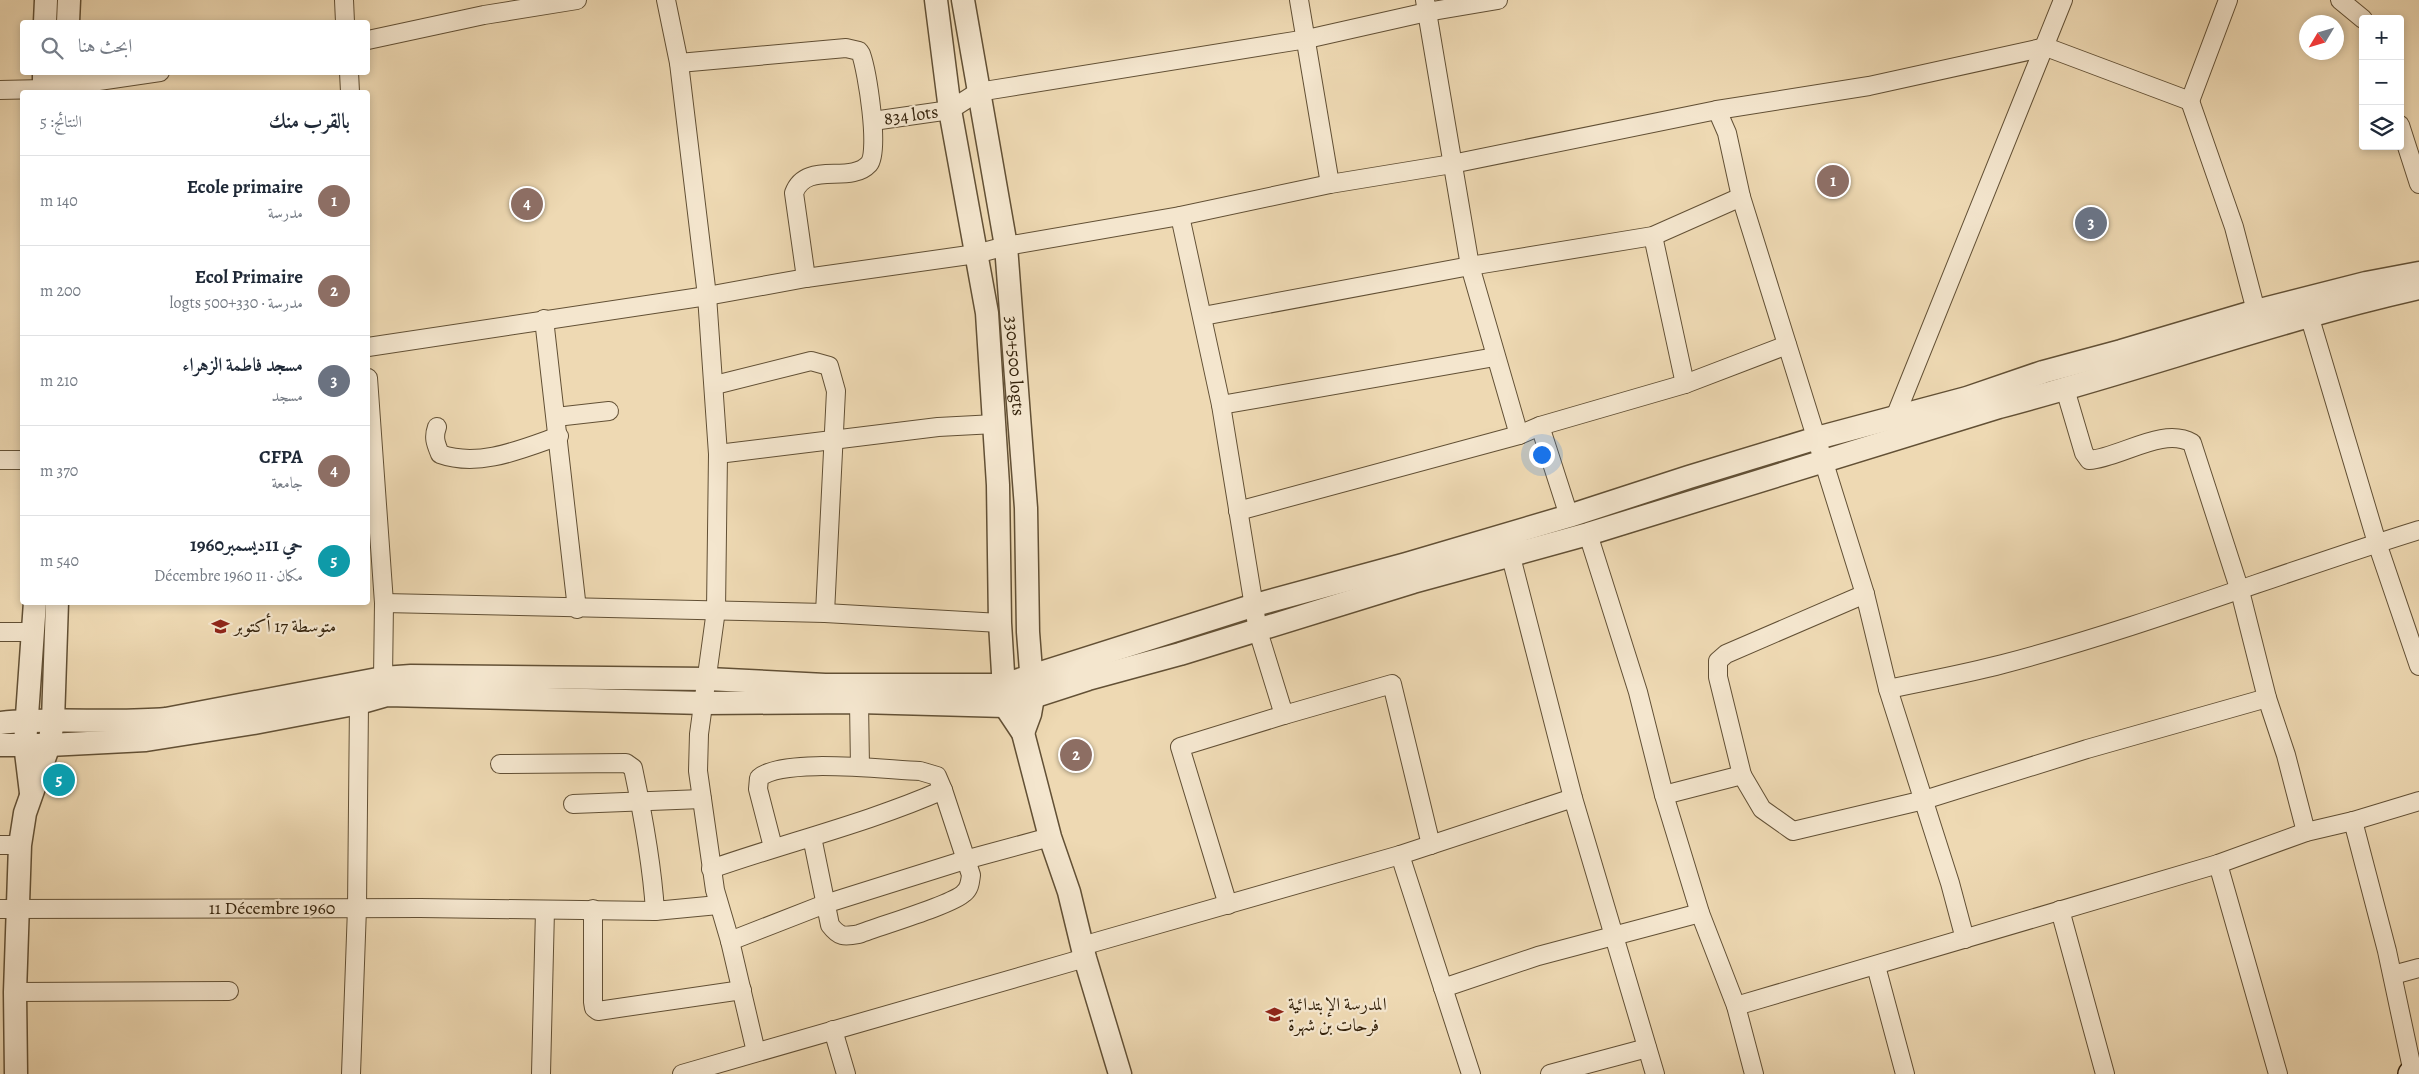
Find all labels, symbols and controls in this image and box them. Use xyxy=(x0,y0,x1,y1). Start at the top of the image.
north arrow xyxy=(2299,15,2344,60)
map controls xyxy=(2359,15,2404,150)
button: + xyxy=(2359,15,2404,60)
search box xyxy=(20,20,370,75)
text: ابحث هنا xyxy=(78,33,132,59)
icon: search xyxy=(38,34,66,62)
button: − xyxy=(2359,60,2404,105)
street label: 834 lots xyxy=(882,99,940,131)
button: layers xyxy=(2359,105,2404,150)
text: بالقرب منك xyxy=(269,107,350,135)
text: النتائج: 5 xyxy=(40,111,82,133)
pin: 1 xyxy=(1817,162,1849,200)
text: Ecole primaire xyxy=(187,174,303,200)
pin: 4 xyxy=(511,185,543,223)
text: 140 m xyxy=(40,190,78,212)
text: 1 xyxy=(331,190,337,212)
text: مدرسة xyxy=(268,202,303,224)
pin: 3 xyxy=(2075,204,2107,242)
text: Ecol Primaire xyxy=(195,264,303,290)
text: 200 m xyxy=(40,280,81,302)
text: 2 xyxy=(330,280,338,302)
text: مدرسة · 330+500 logts xyxy=(170,292,303,314)
street label: 330+500 logts xyxy=(999,315,1031,417)
text: مسجد فاطمة الزهراء xyxy=(182,352,303,378)
text: 210 m xyxy=(40,370,78,392)
text: 3 xyxy=(331,370,337,392)
text: مسجد xyxy=(272,385,303,407)
your location xyxy=(1529,442,1555,468)
text: CFPA xyxy=(259,444,303,470)
text: 370 m xyxy=(40,460,78,482)
text: 4 xyxy=(330,460,338,482)
text: جامعة xyxy=(271,472,303,494)
text: حي 11ديسمبر1960 xyxy=(190,532,303,558)
text: 540 m xyxy=(40,550,79,572)
text: 5 xyxy=(331,550,337,572)
text: مكان · 11 Décembre 1960 xyxy=(154,565,303,587)
place label: متوسطة 17 أكتوبر xyxy=(232,613,336,638)
school or university icon: متوسطة 17 أكتوبر xyxy=(210,616,230,636)
pin: 2 xyxy=(1060,736,1092,774)
pin: 5 xyxy=(43,761,75,799)
street label: 11 Décembre 1960 xyxy=(209,896,335,920)
place label: المدرسة الإبتدائية فرحات بن شهرة xyxy=(1288,992,1387,1037)
school or university icon: المدرسة الإبتدائية فرحات بن شهرة xyxy=(1264,1004,1284,1024)

